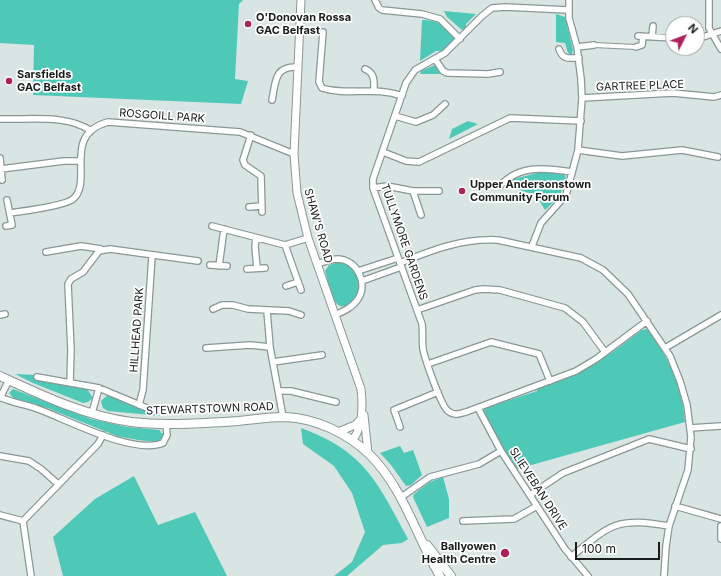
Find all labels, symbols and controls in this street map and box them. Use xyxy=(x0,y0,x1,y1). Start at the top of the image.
place label: O'Donovan Rossa GAC Belfast xyxy=(256,11,351,37)
north arrow xyxy=(665,16,705,56)
marker: O'Donovan Rossa GAC Belfast xyxy=(243,19,253,29)
text: N xyxy=(685,21,701,36)
place label: Sarsfields GAC Belfast xyxy=(17,68,81,94)
marker: Sarsfields GAC Belfast xyxy=(4,76,14,86)
street label: GARTREE PLACE xyxy=(596,78,684,94)
street label: ROSGOILL PARK xyxy=(119,106,205,126)
place label: Upper Andersonstown Community Forum xyxy=(470,178,591,204)
street label: TULLYMORE GARDENS xyxy=(378,182,430,302)
marker: Upper Andersonstown Community Forum xyxy=(457,186,467,196)
street label: SHAW'S ROAD xyxy=(301,187,335,265)
street label: HILLHEAD PARK xyxy=(127,287,147,373)
street label: STEWARTSTOWN ROAD xyxy=(146,400,274,418)
street label: SLIEVEBAN DRIVE xyxy=(506,445,570,533)
scale bar xyxy=(577,534,662,560)
place label: Ballyowen Health Centre xyxy=(422,540,496,566)
text: 100 m xyxy=(582,541,616,556)
marker: Ballyowen Health Centre xyxy=(499,547,511,559)

